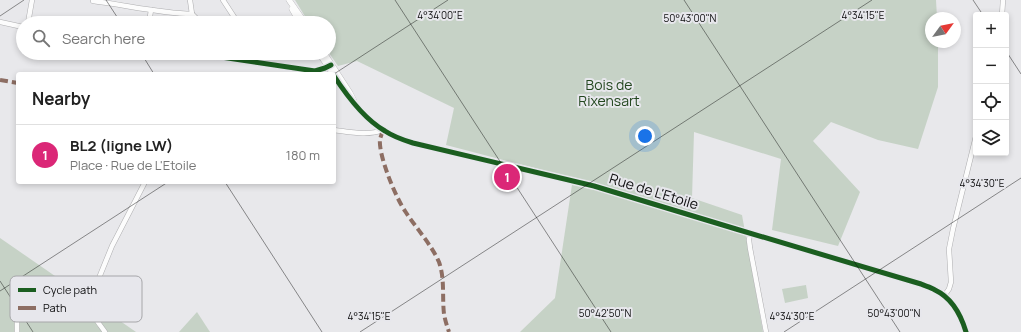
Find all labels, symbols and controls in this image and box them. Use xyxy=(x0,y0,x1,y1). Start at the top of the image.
text: 4°34'00"E xyxy=(417,8,463,22)
text: 4°34'15"E xyxy=(842,8,885,22)
text: 50°43'00"N xyxy=(664,11,717,25)
north arrow xyxy=(925,12,961,48)
map controls xyxy=(973,12,1009,156)
button: + xyxy=(973,12,1009,48)
search box xyxy=(16,16,336,60)
icon: search xyxy=(30,27,52,49)
text: Search here xyxy=(62,28,145,49)
button: − xyxy=(973,48,1009,84)
park label: Bois de Rixensart xyxy=(578,75,640,110)
button: locate xyxy=(973,84,1009,120)
text: Nearby xyxy=(32,87,90,110)
button: layers xyxy=(973,120,1009,156)
your location xyxy=(635,126,655,146)
text: BL2 (ligne LW) xyxy=(70,135,173,156)
text: 1 xyxy=(42,146,48,164)
text: 180 m xyxy=(286,146,320,164)
text: Place · Rue de L'Etoile xyxy=(70,156,196,174)
pin: 1 xyxy=(494,162,520,192)
street label: Rue de L'Etoile xyxy=(607,168,701,214)
text: 4°34'30"E xyxy=(960,176,1005,190)
legend xyxy=(10,276,142,322)
text: Cycle path xyxy=(43,282,97,297)
text: Path xyxy=(43,300,66,315)
text: 50°42'50"N xyxy=(579,306,632,320)
text: 50°43'00"N xyxy=(868,306,921,320)
text: 4°34'15"E xyxy=(348,309,391,323)
text: 4°34'30"E xyxy=(770,309,815,323)

